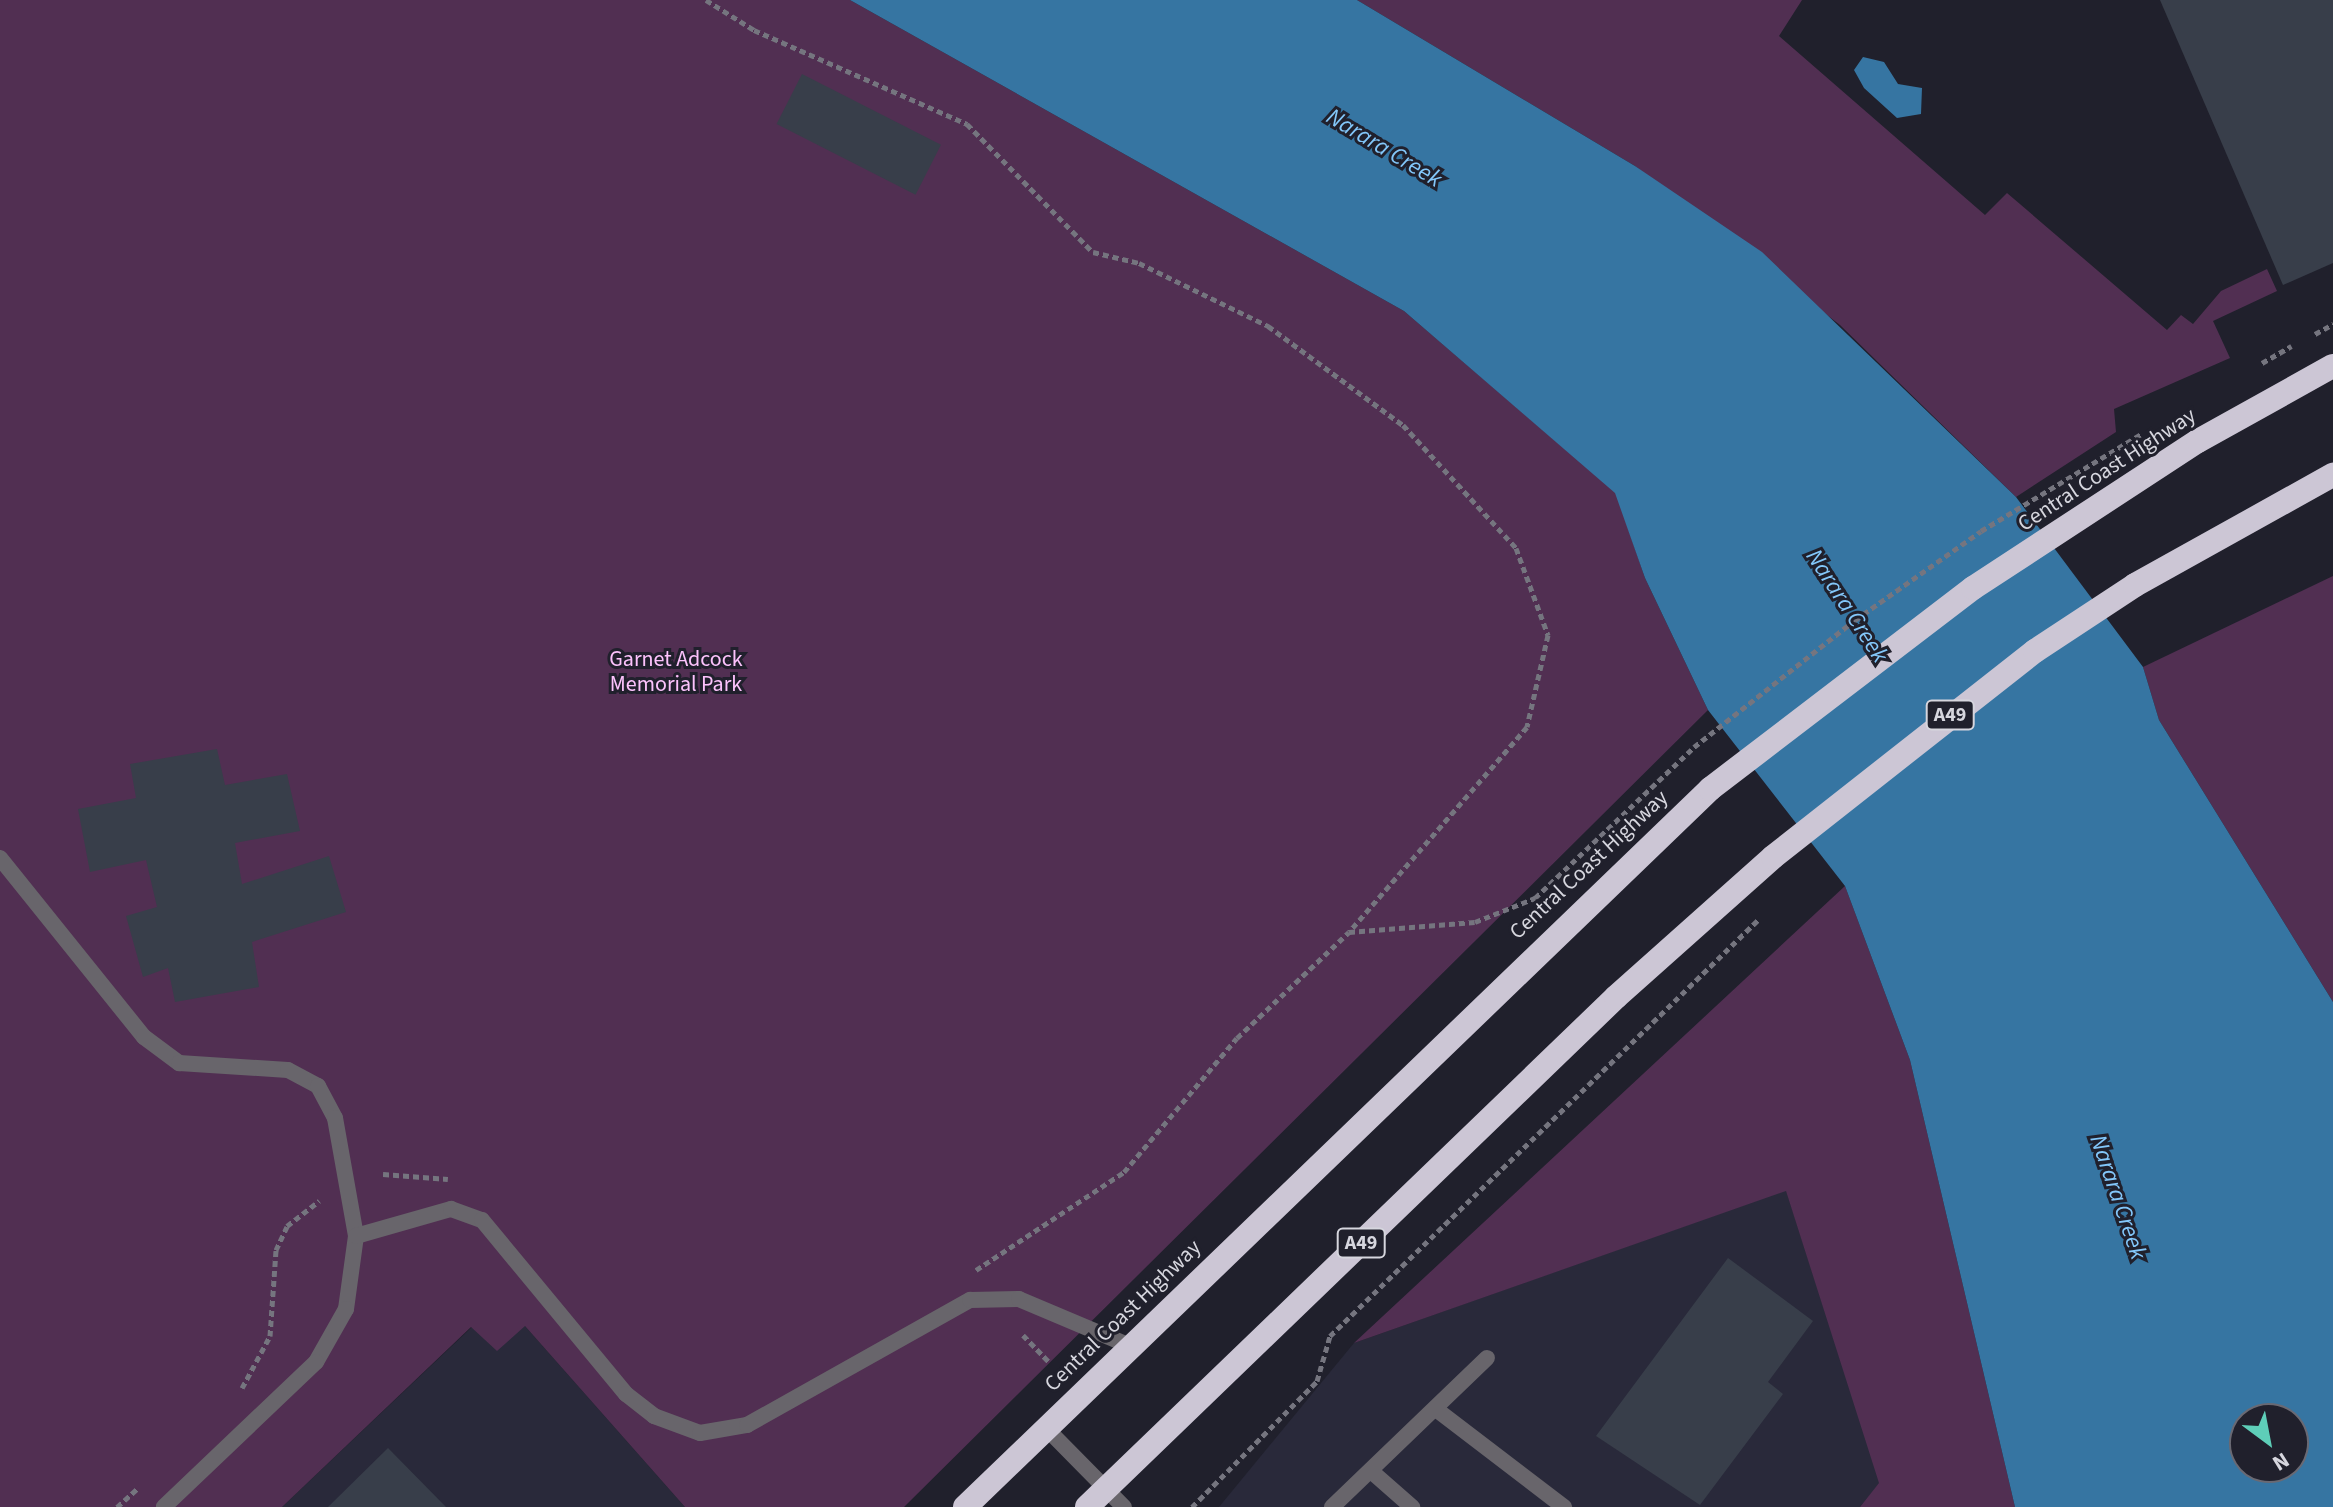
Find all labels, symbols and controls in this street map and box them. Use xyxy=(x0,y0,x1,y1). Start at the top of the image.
water label: Narara Creek xyxy=(1321,102,1447,194)
street label: Central Coast Highway xyxy=(2013,403,2201,537)
water label: Narara Creek xyxy=(1800,544,1894,668)
park label: Garnet Adcock Memorial Park xyxy=(609,646,743,698)
road number: A49 xyxy=(1924,699,1976,731)
street label: Central Coast Highway xyxy=(1504,785,1674,945)
water label: Narara Creek xyxy=(2083,1131,2153,1263)
road number: A49 xyxy=(1335,1227,1387,1259)
street label: Central Coast Highway xyxy=(1039,1235,1207,1397)
north arrow xyxy=(2229,1403,2309,1483)
text: N xyxy=(2266,1444,2295,1479)

